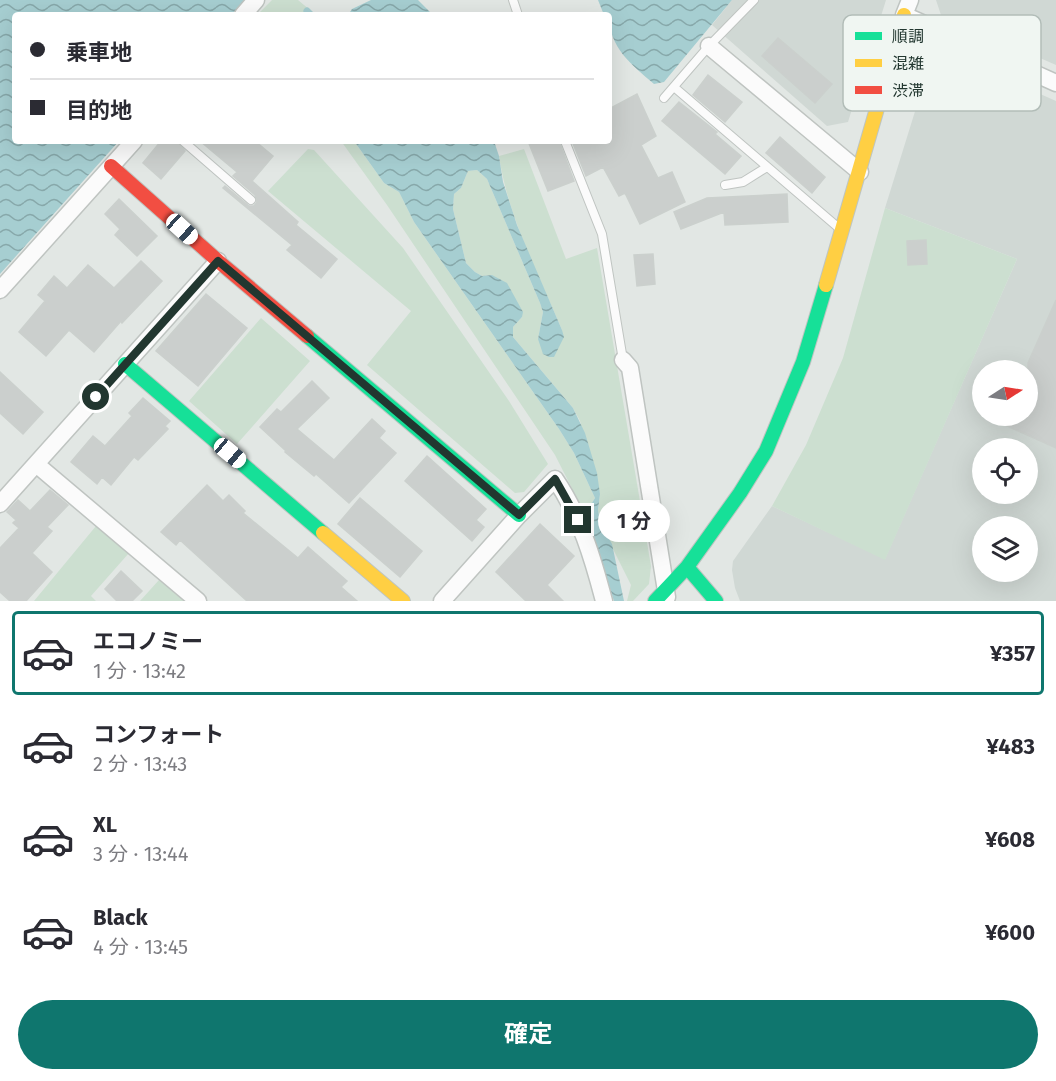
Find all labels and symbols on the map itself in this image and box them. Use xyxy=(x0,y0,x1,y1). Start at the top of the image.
legend xyxy=(843,15,1041,111)
text: 順調 xyxy=(892,27,924,46)
text: 混雑 xyxy=(892,54,924,73)
text: 渋滞 xyxy=(892,81,924,100)
car xyxy=(163,210,201,248)
north arrow xyxy=(972,360,1038,426)
route start xyxy=(82,383,109,410)
car xyxy=(210,435,250,471)
callout: 1 分 xyxy=(599,499,671,541)
route end xyxy=(564,506,591,533)

